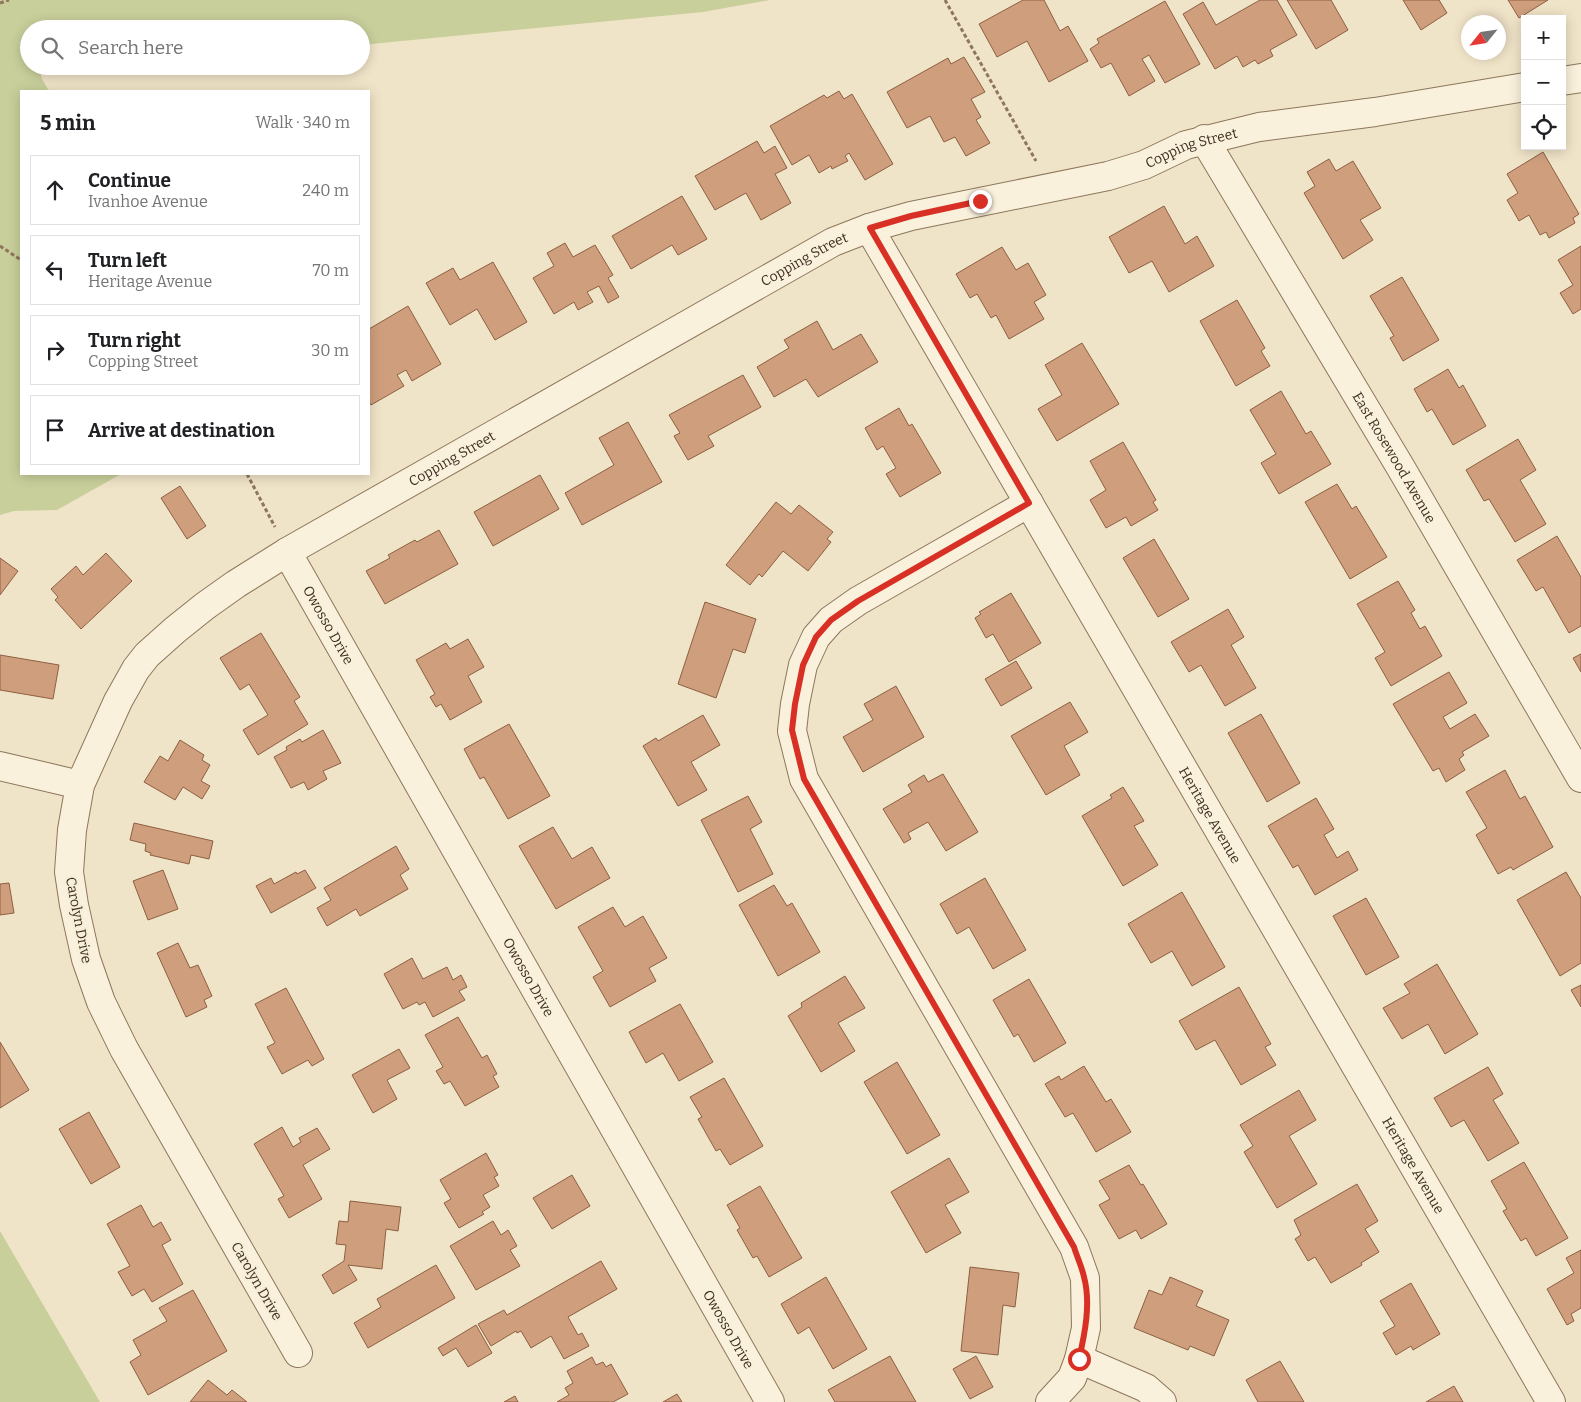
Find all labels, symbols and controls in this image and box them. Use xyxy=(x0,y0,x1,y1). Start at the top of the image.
north arrow xyxy=(1461,15,1506,60)
map controls xyxy=(1521,15,1566,150)
button: + xyxy=(1521,15,1566,60)
search box xyxy=(20,20,370,75)
icon: search xyxy=(38,34,66,62)
text: Search here xyxy=(78,36,183,59)
button: − xyxy=(1521,60,1566,105)
button: locate xyxy=(1521,105,1566,150)
text: 5 min xyxy=(40,110,96,136)
text: Walk · 340 m xyxy=(256,113,350,132)
street label: Copping Street xyxy=(1143,125,1239,172)
text: Continue xyxy=(88,169,171,192)
icon: ahead xyxy=(41,176,69,204)
text: 240 m xyxy=(302,181,349,200)
route end xyxy=(969,190,992,213)
text: Ivanhoe Avenue xyxy=(88,192,208,211)
street label: Copping Street xyxy=(758,229,850,290)
text: Turn left xyxy=(88,249,167,272)
icon: left xyxy=(41,256,69,284)
text: 70 m xyxy=(313,261,349,280)
text: Heritage Avenue xyxy=(88,272,212,291)
text: Turn right xyxy=(88,329,181,352)
icon: right xyxy=(41,336,69,364)
text: 30 m xyxy=(311,341,349,360)
text: Copping Street xyxy=(88,352,198,371)
street label: East Rosewood Avenue xyxy=(1349,389,1439,526)
icon: arrive xyxy=(41,416,69,444)
text: Arrive at destination xyxy=(88,419,275,442)
street label: Copping Street xyxy=(406,428,498,490)
street label: Owosso Drive xyxy=(299,583,357,668)
street label: Heritage Avenue xyxy=(1175,764,1244,867)
street label: Carolyn Drive xyxy=(62,875,95,965)
street label: Owosso Drive xyxy=(499,935,557,1020)
street label: Heritage Avenue xyxy=(1378,1114,1448,1217)
street label: Carolyn Drive xyxy=(227,1239,286,1323)
street label: Owosso Drive xyxy=(699,1287,757,1372)
route start xyxy=(1068,1348,1091,1371)

